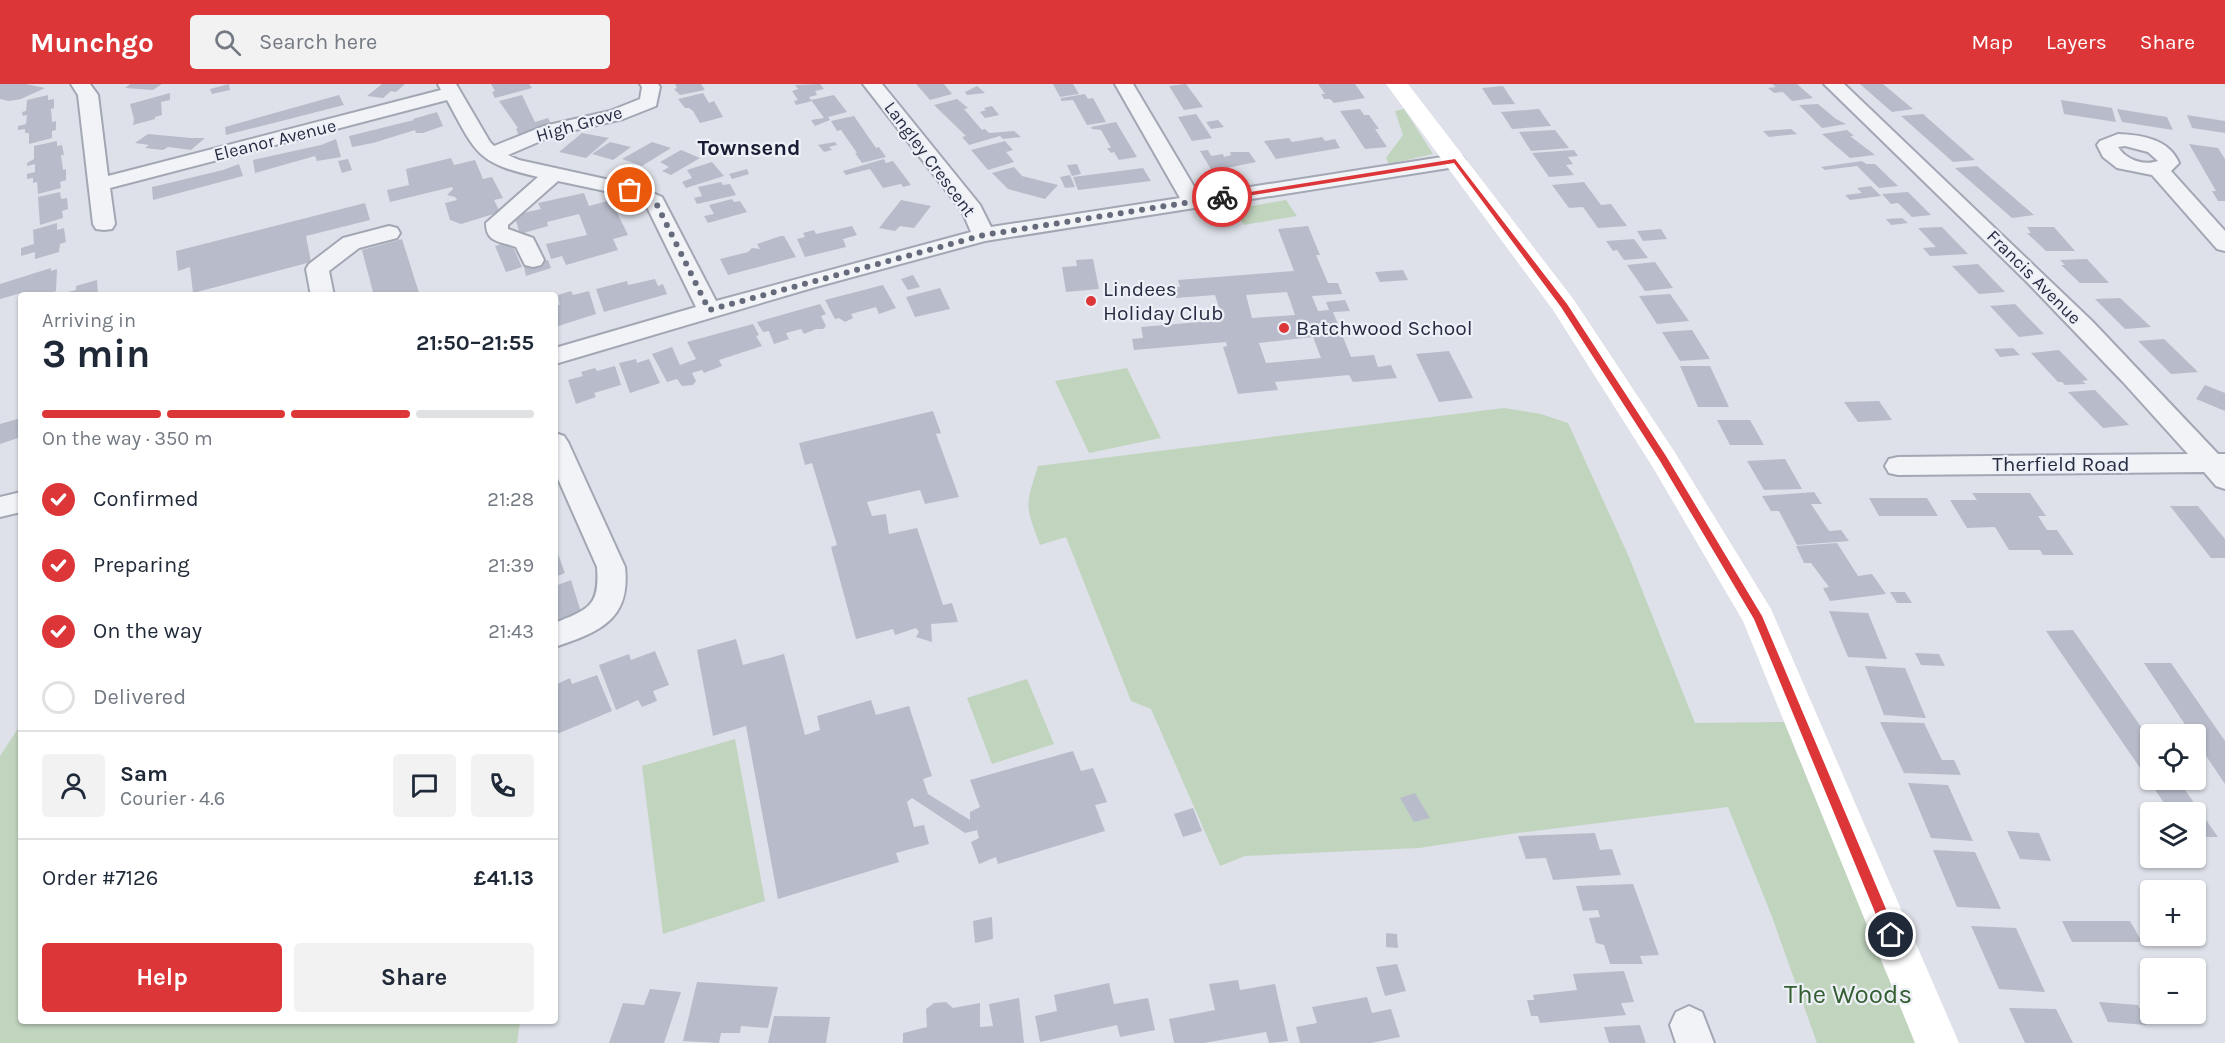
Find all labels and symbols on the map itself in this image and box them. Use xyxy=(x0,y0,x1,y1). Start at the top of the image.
street label: Langley Crescent xyxy=(879,97,981,221)
street label: High Grove xyxy=(533,101,625,147)
street label: Eleanor Avenue xyxy=(212,114,338,166)
district label: Townsend xyxy=(697,135,801,161)
pin xyxy=(604,164,655,215)
courier xyxy=(1192,167,1252,227)
street label: Francis Avenue xyxy=(1982,225,2086,329)
place label: Lindees Holiday Club xyxy=(1103,277,1223,325)
marker: Lindees Holiday Club xyxy=(1084,294,1098,308)
place label: Batchwood School xyxy=(1296,316,1473,340)
marker: Batchwood School xyxy=(1277,321,1291,335)
street label: Therfield Road xyxy=(1992,452,2130,476)
pin xyxy=(1865,909,1916,960)
park label: The Woods xyxy=(1784,979,1912,1010)

